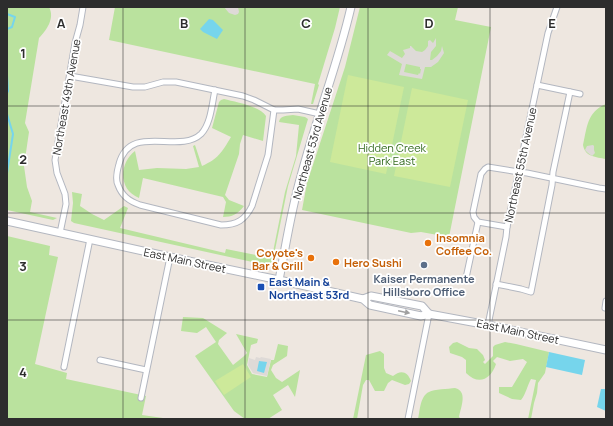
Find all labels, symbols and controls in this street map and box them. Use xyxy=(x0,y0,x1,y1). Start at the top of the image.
text: A xyxy=(57,14,66,32)
text: B xyxy=(180,14,188,32)
text: C xyxy=(301,14,311,32)
text: D xyxy=(424,14,434,32)
text: E xyxy=(548,14,556,32)
street label: Northeast 49th Avenue xyxy=(48,37,84,156)
text: 1 xyxy=(20,44,26,62)
street label: Northeast 53rd Avenue xyxy=(289,84,335,201)
street label: Northeast 55th Avenue xyxy=(500,106,540,224)
park label: Hidden Creek Park East xyxy=(358,140,427,168)
text: 2 xyxy=(19,150,27,168)
place label: Insomnia Coffee Co. xyxy=(436,230,492,258)
marker: Insomnia Coffee Co. xyxy=(423,238,433,248)
street label: East Main Street xyxy=(142,244,228,276)
place label: Coyote's Bar & Grill xyxy=(252,245,303,273)
marker: Coyote's Bar & Grill xyxy=(306,253,316,263)
place label: Hero Sushi xyxy=(344,255,402,270)
text: 3 xyxy=(19,257,27,275)
marker: Hero Sushi xyxy=(331,257,341,267)
marker: Kaiser Permanente Hillsboro Office xyxy=(419,260,429,270)
place label: Kaiser Permanente Hillsboro Office xyxy=(373,271,475,299)
place label: East Main & Northeast 53rd xyxy=(269,274,350,302)
marker: East Main & Northeast 53rd xyxy=(256,282,266,292)
one-way arrow xyxy=(398,310,410,316)
street label: East Main Street xyxy=(475,315,561,347)
text: 4 xyxy=(19,363,27,381)

